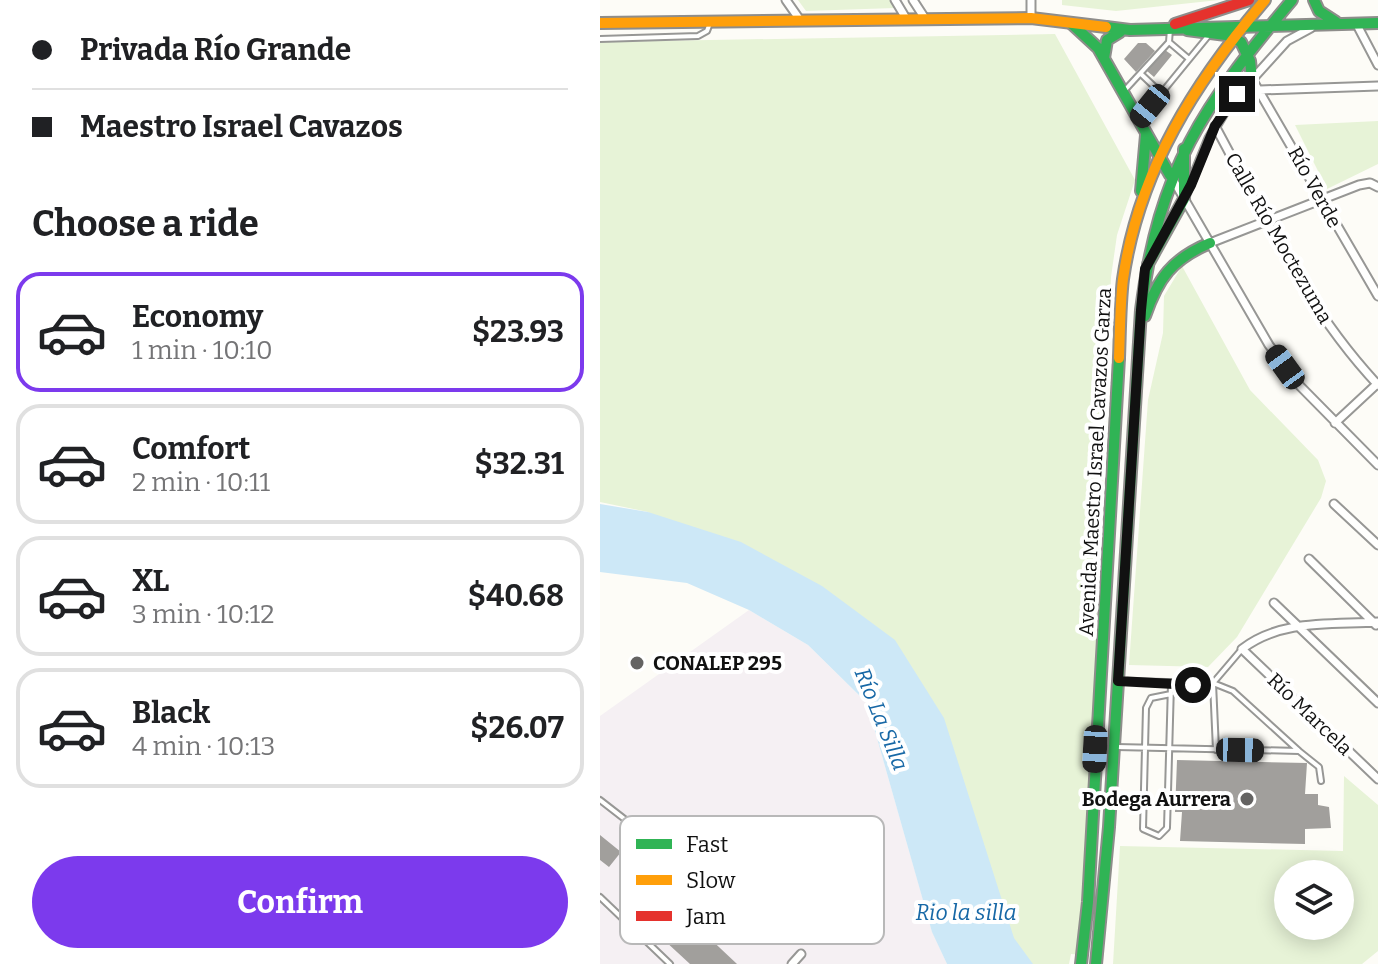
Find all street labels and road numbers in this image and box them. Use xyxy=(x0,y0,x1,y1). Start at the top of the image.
street label: Río Verde xyxy=(1283,142,1347,232)
street label: Calle Río Moctezuma xyxy=(1220,148,1338,328)
street label: Avenida Maestro Israel Cavazos Garza xyxy=(1074,287,1116,637)
street label: Río Marcela xyxy=(1263,668,1357,760)

